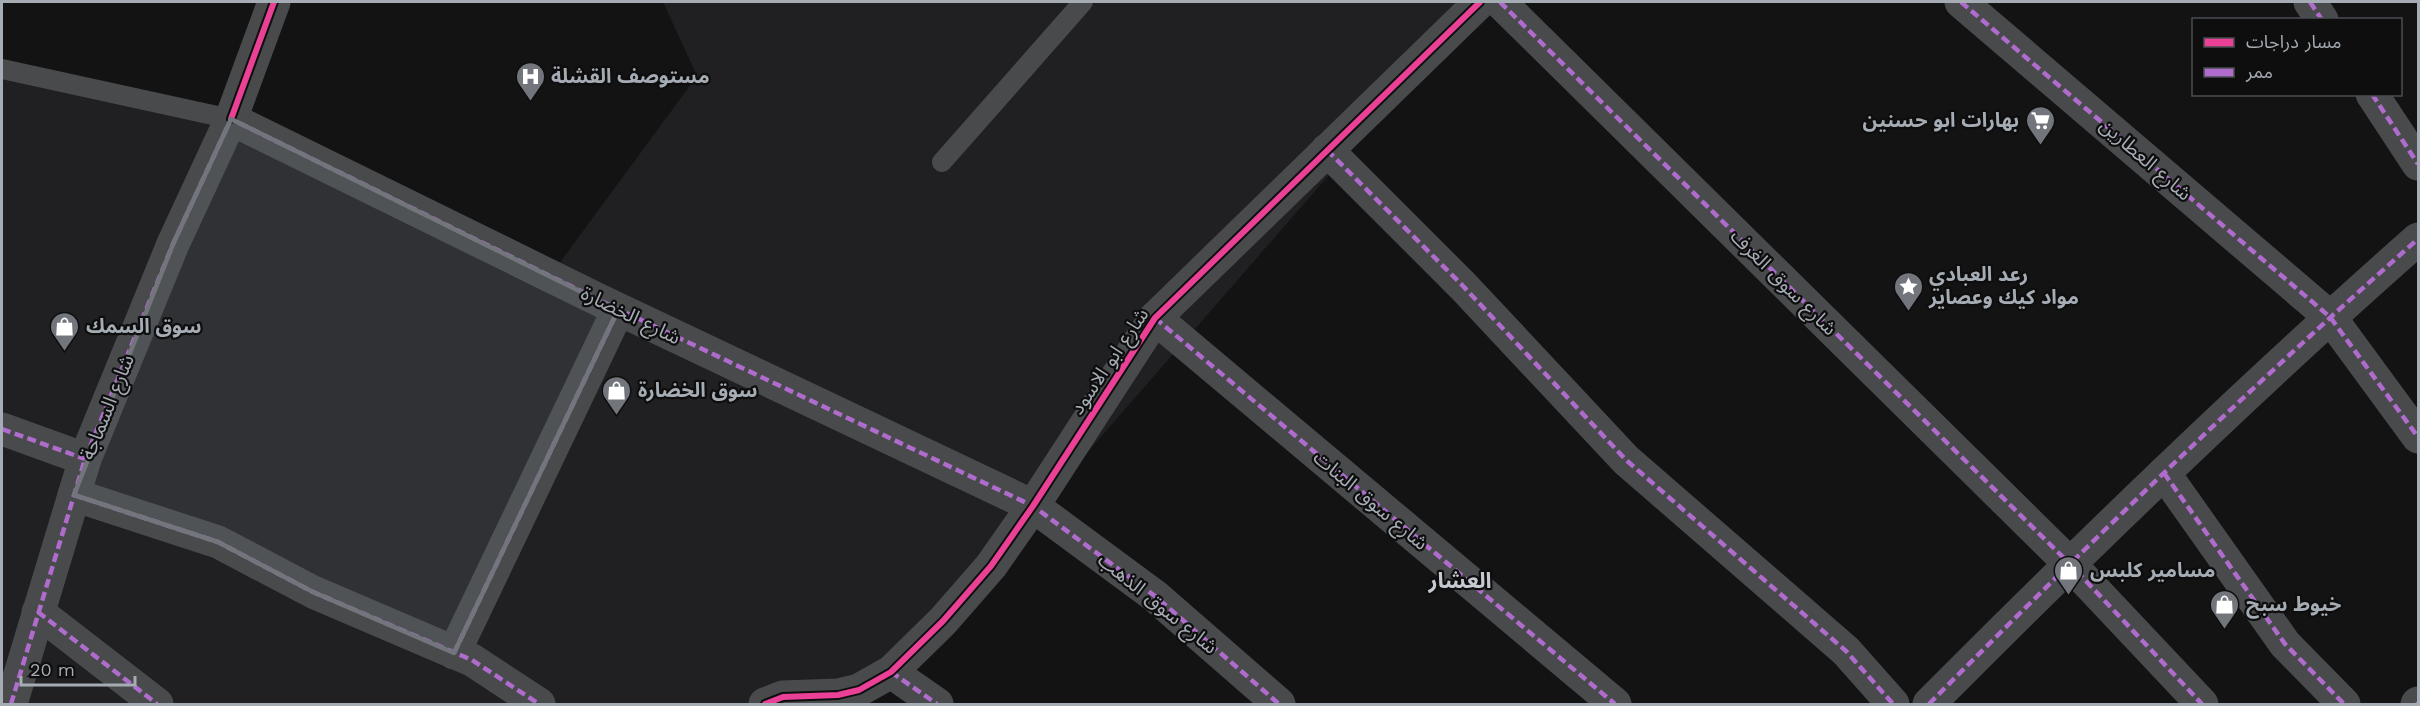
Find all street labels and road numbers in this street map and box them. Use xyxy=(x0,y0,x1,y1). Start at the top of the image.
street label: شارع العطارين xyxy=(2093,113,2197,208)
street label: شارع سوق الغرف xyxy=(1724,224,1842,342)
street label: شارع الخضارة xyxy=(576,281,685,352)
street label: شارع ابو الاسود xyxy=(1065,303,1156,420)
street label: شارع السماجة xyxy=(75,351,142,464)
street label: شارع سوق البنات xyxy=(1307,445,1433,557)
street label: شارع سوق الذهب xyxy=(1091,547,1223,661)

